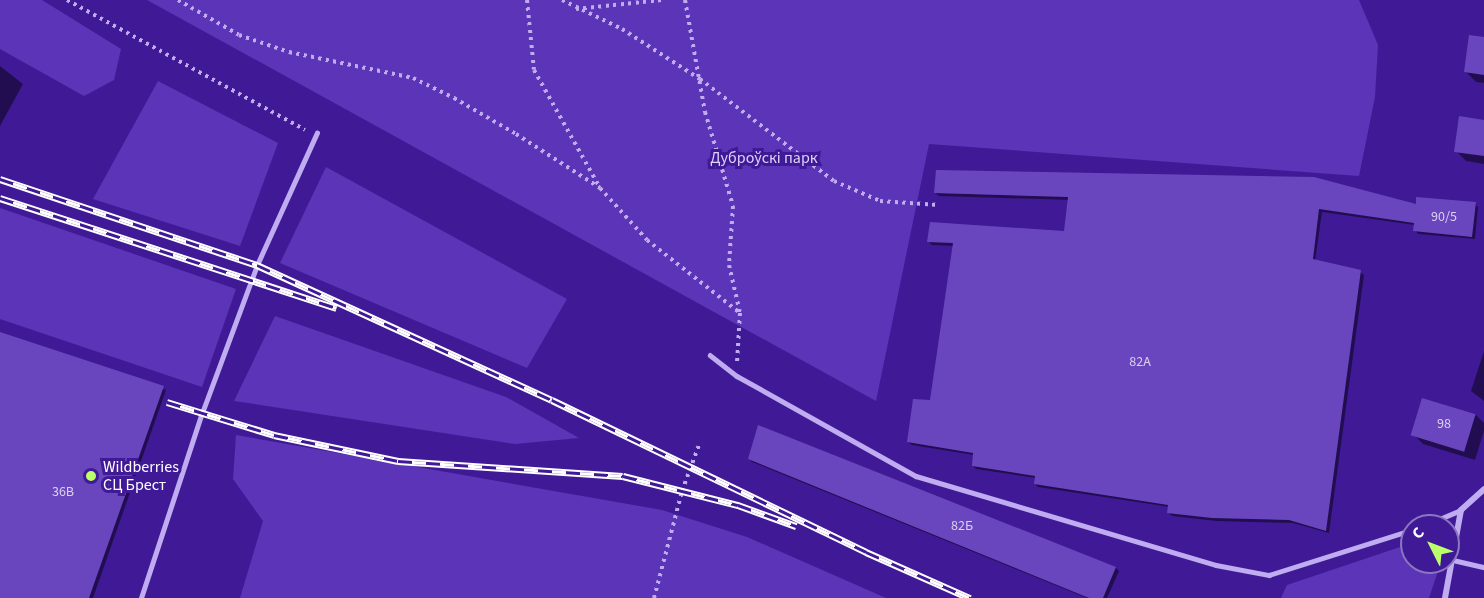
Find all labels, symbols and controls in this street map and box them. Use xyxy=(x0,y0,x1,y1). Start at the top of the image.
park label: Дуброўскі парк xyxy=(710,148,818,168)
house number: 90/5 xyxy=(1431,209,1457,225)
house number: 82А xyxy=(1129,354,1151,370)
house number: 98 xyxy=(1437,416,1451,432)
place label: Wildberries СЦ Брест xyxy=(103,457,179,495)
marker: Wildberries СЦ Брест xyxy=(84,469,98,483)
house number: 36В xyxy=(52,484,74,500)
north arrow xyxy=(1400,514,1460,574)
house number: 82Б xyxy=(951,518,973,534)
text: С xyxy=(1407,522,1429,544)

